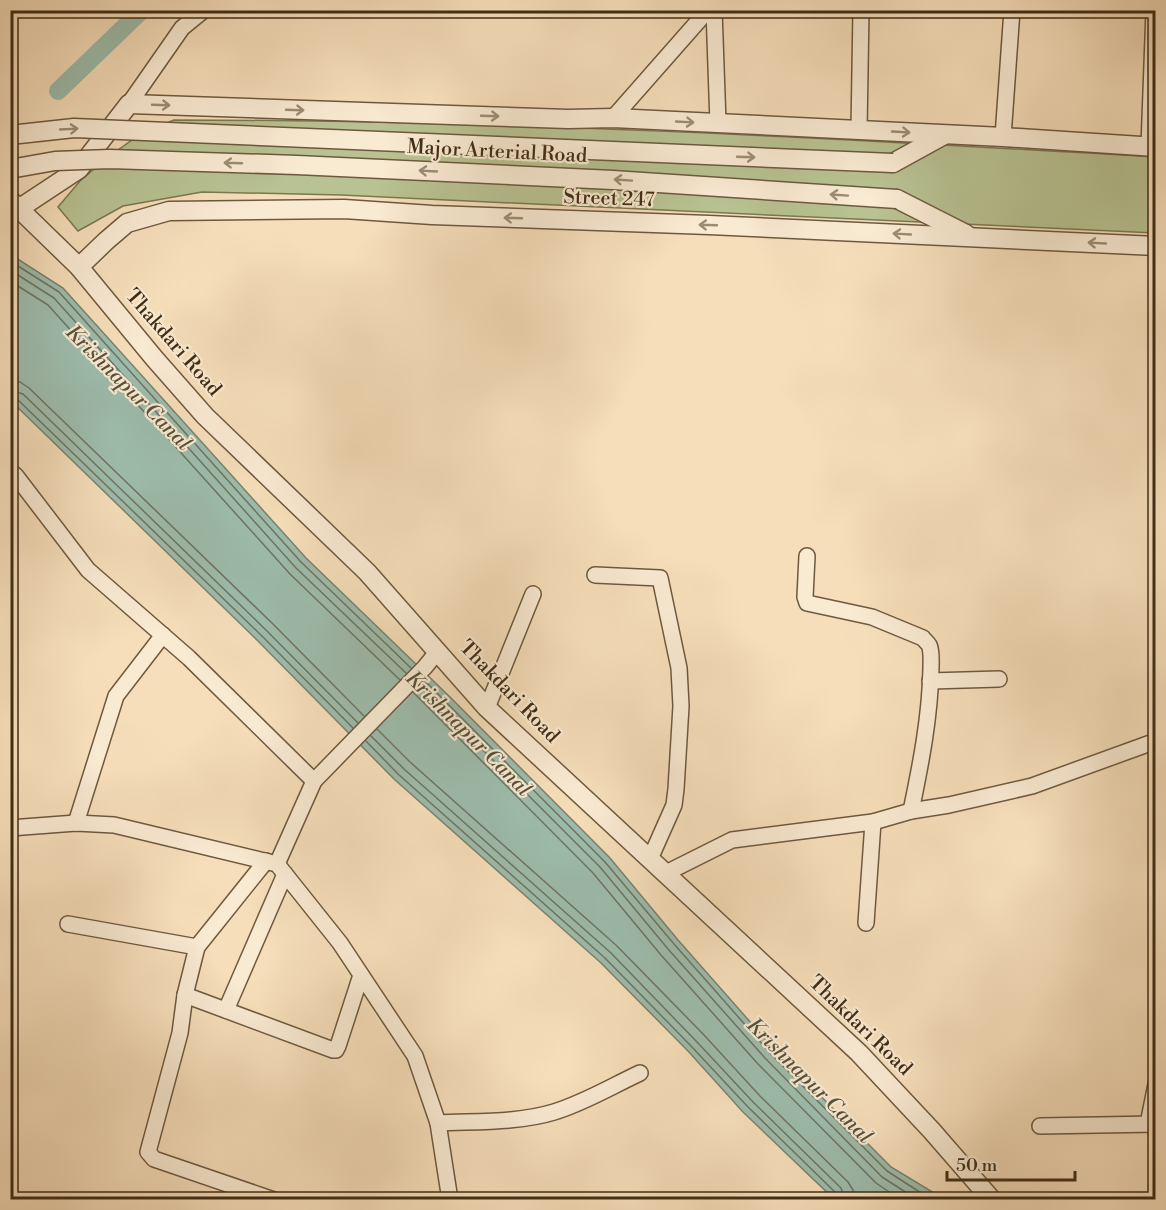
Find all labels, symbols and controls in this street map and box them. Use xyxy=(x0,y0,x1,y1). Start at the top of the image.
one-way arrow xyxy=(150,100,170,111)
one-way arrow xyxy=(285,104,305,115)
one-way arrow xyxy=(480,110,500,122)
one-way arrow xyxy=(675,116,695,127)
one-way arrow xyxy=(58,123,78,134)
one-way arrow xyxy=(890,126,910,137)
street label: Major Arterial Road xyxy=(406,135,588,169)
one-way arrow xyxy=(735,151,755,162)
one-way arrow xyxy=(224,157,244,169)
one-way arrow xyxy=(419,166,439,177)
one-way arrow xyxy=(614,175,634,186)
street label: Street 247 xyxy=(563,185,655,213)
one-way arrow xyxy=(829,190,849,201)
one-way arrow xyxy=(503,213,523,224)
one-way arrow xyxy=(698,219,718,231)
one-way arrow xyxy=(893,228,913,239)
one-way arrow xyxy=(1088,238,1108,249)
street label: Thakdari Road xyxy=(120,284,227,402)
water label: Krishnapur Canal xyxy=(60,320,197,457)
street label: Thakdari Road xyxy=(454,635,565,749)
water label: Krishnapur Canal xyxy=(400,666,537,803)
street label: Thakdari Road xyxy=(803,971,917,1082)
water label: Krishnapur Canal xyxy=(741,1013,878,1150)
scale bar xyxy=(947,1144,1074,1182)
text: 50 m xyxy=(956,1154,998,1177)

